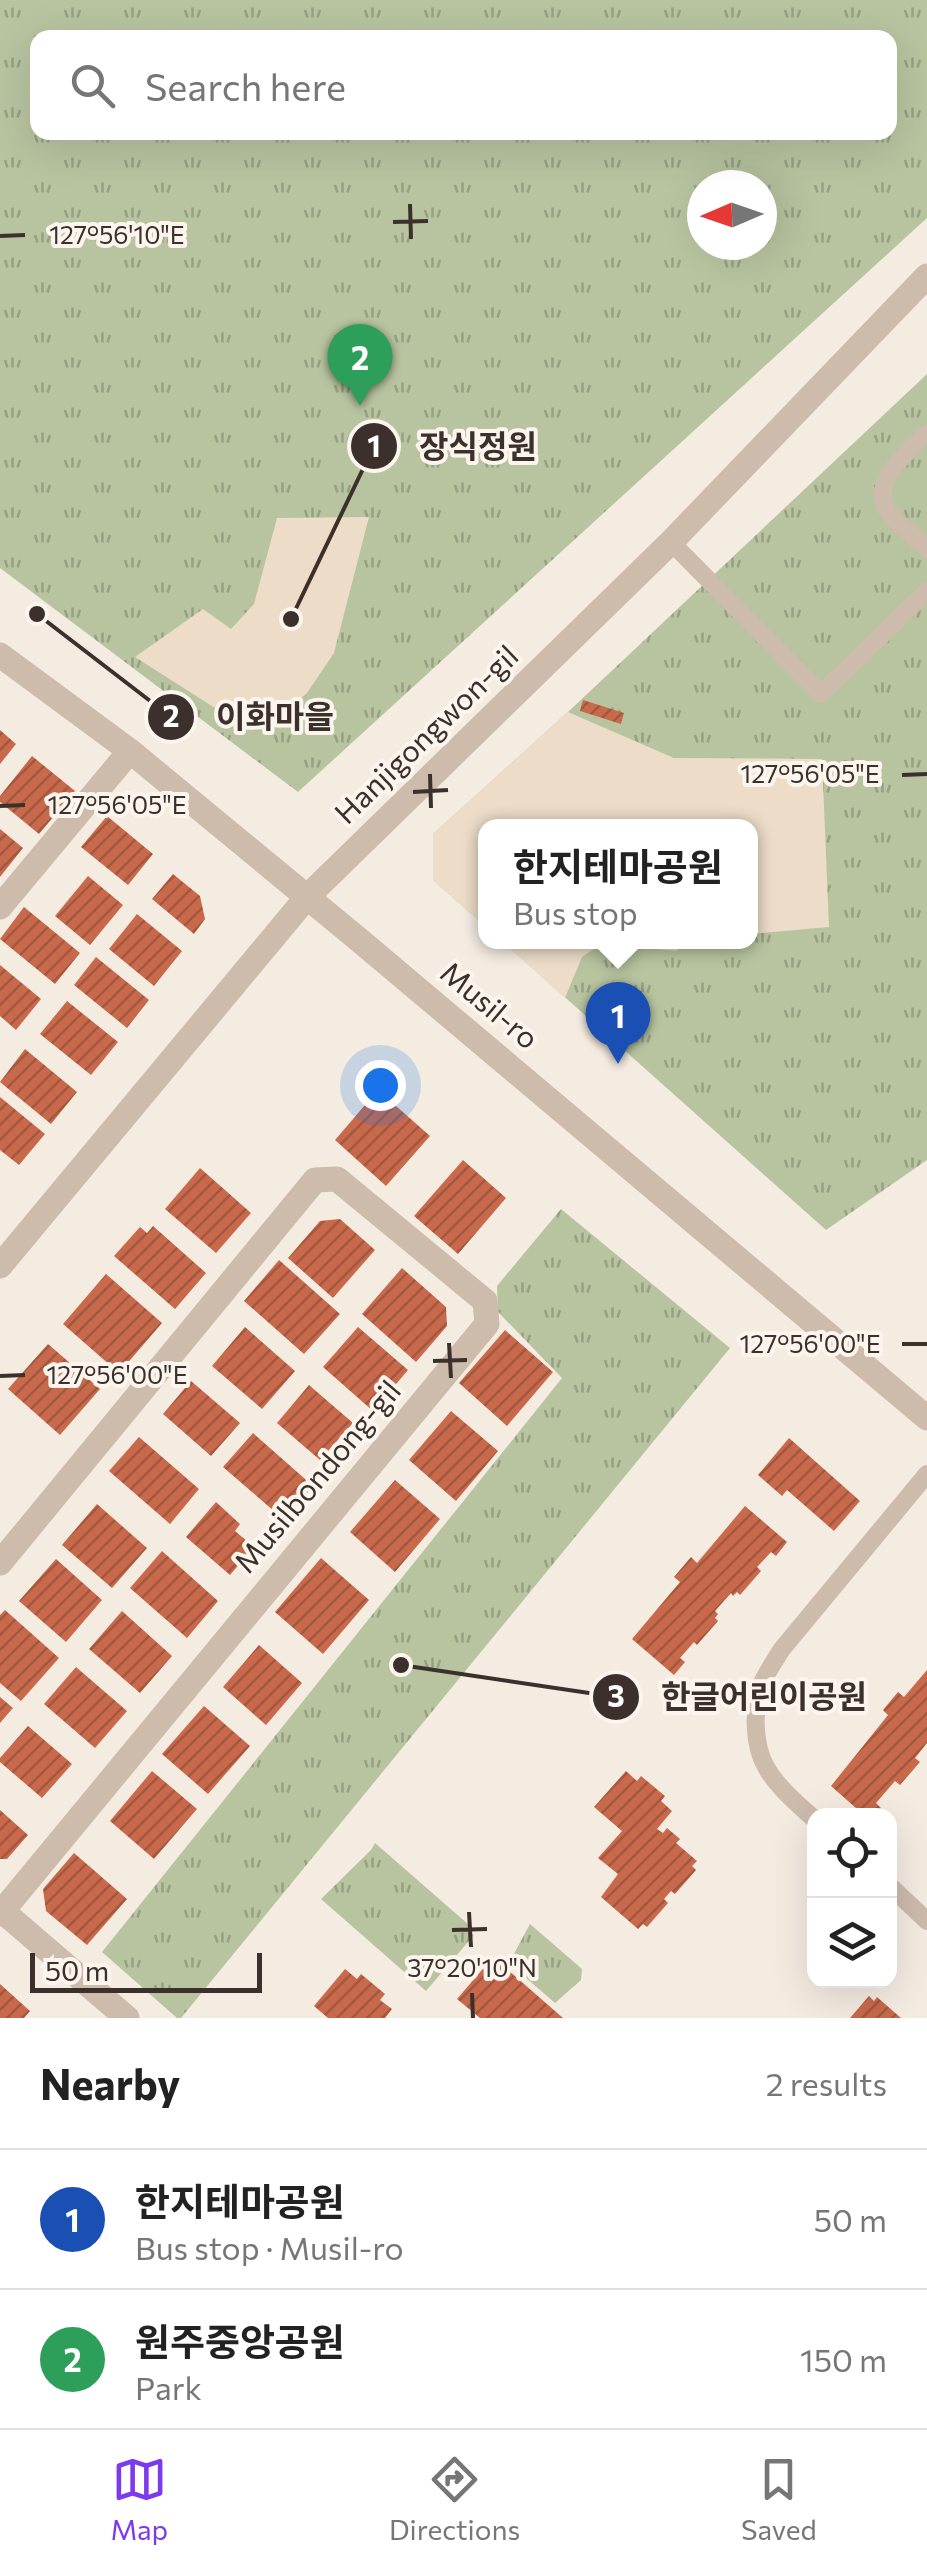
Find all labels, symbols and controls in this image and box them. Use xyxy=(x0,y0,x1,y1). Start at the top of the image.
search box xyxy=(30,30,897,140)
icon: search xyxy=(65,58,120,113)
text: Search here xyxy=(145,62,346,109)
north arrow xyxy=(687,170,777,260)
text: 127°56'10"E xyxy=(49,219,185,249)
pin: 2 xyxy=(328,324,392,406)
callout: 장식정원 xyxy=(349,415,557,477)
text: 장식정원 xyxy=(419,425,537,465)
text: 1 xyxy=(367,426,381,463)
street label: Hanjigongwon-gil xyxy=(326,636,525,830)
callout: 이화마을 xyxy=(146,686,354,748)
text: 이화마을 xyxy=(216,695,334,735)
text: 2 xyxy=(162,696,180,733)
text: 127°56'05"E xyxy=(740,758,880,788)
text: 127°56'05"E xyxy=(47,789,187,819)
popup xyxy=(478,819,758,949)
text: 한지테마공원 xyxy=(513,842,723,889)
text: Bus stop xyxy=(513,892,638,932)
street label: Musil-ro xyxy=(434,952,547,1056)
pin: 1 xyxy=(586,982,650,1064)
your location xyxy=(355,1060,406,1111)
text: 127°56'00"E xyxy=(740,1328,880,1358)
text: 127°56'00"E xyxy=(47,1359,187,1389)
street label: Musilbondong-gil xyxy=(225,1372,407,1579)
callout: 한글어린이공원 xyxy=(591,1666,887,1728)
text: 한글어린이공원 xyxy=(661,1675,867,1715)
text: 3 xyxy=(607,1676,625,1713)
map controls xyxy=(807,1808,897,1988)
button: locate xyxy=(807,1808,897,1898)
button: layers xyxy=(807,1898,897,1988)
scale bar xyxy=(30,1948,262,1992)
text: 37°20'10"N xyxy=(407,1952,537,1982)
text: 50 m xyxy=(45,1953,109,1987)
text: Nearby xyxy=(40,2057,180,2109)
text: 2 results xyxy=(766,2063,887,2103)
text: 한지테마공원 xyxy=(135,2177,345,2224)
text: 1 xyxy=(65,2199,80,2239)
text: 50 m xyxy=(814,2199,887,2239)
text: Bus stop · Musil-ro xyxy=(135,2227,404,2267)
text: 원주중앙공원 xyxy=(135,2317,345,2364)
text: 2 xyxy=(63,2339,82,2379)
text: 150 m xyxy=(800,2339,887,2379)
text: Park xyxy=(135,2367,202,2407)
tab: Map xyxy=(110,2452,168,2546)
tab: Directions xyxy=(389,2452,520,2546)
tab: Saved xyxy=(741,2452,817,2546)

